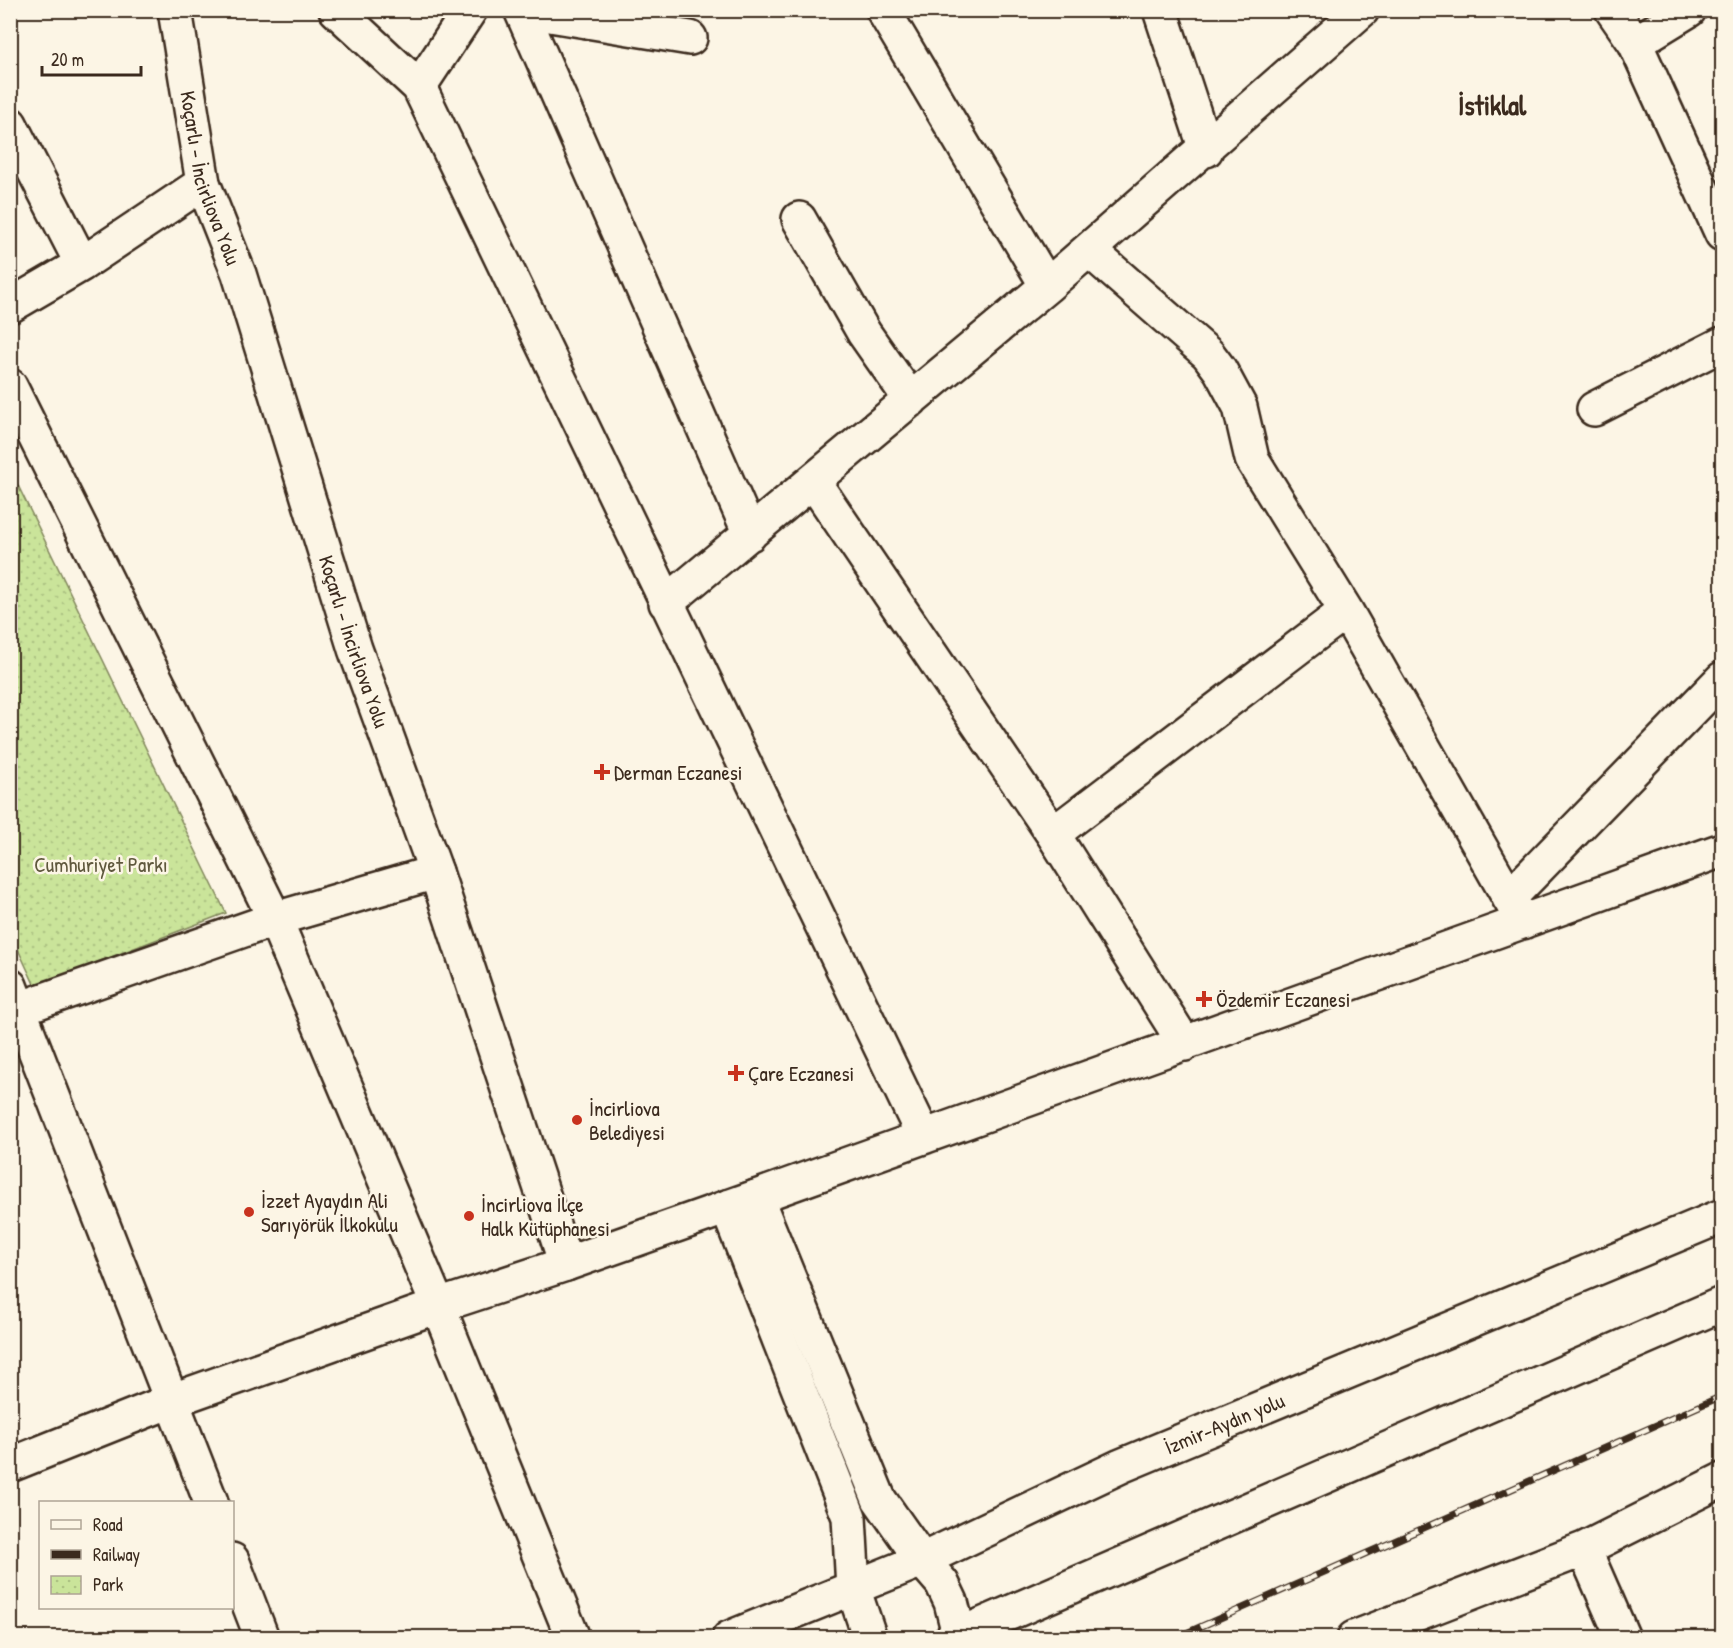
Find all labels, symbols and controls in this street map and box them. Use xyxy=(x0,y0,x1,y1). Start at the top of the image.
scale bar xyxy=(42,39,141,77)
text: 20 m xyxy=(51,47,84,72)
district label: İstiklal xyxy=(1458,87,1527,123)
street label: Koçarlı - İncirliova Yolu xyxy=(174,89,249,269)
street label: Koçarlı - İncirliova Yolu xyxy=(312,551,397,732)
place label: Derman Eczanesi xyxy=(614,758,743,787)
marker: Derman Eczanesi xyxy=(595,765,609,779)
park label: Cumhuriyet Parkı xyxy=(34,850,168,879)
place label: Özdemir Eczanesi xyxy=(1216,985,1350,1014)
marker: Özdemir Eczanesi xyxy=(1197,992,1211,1006)
place label: Çare Eczanesi xyxy=(748,1059,854,1088)
marker: Çare Eczanesi xyxy=(729,1066,743,1080)
place label: İncirliova Belediyesi xyxy=(589,1094,665,1147)
marker: İncirliova Belediyesi xyxy=(570,1113,584,1127)
place label: İzzet Ayaydın Ali Sarıyörük İlkokulu xyxy=(261,1186,398,1239)
place label: İncirliova İlçe Halk Kütüphanesi xyxy=(481,1190,610,1243)
marker: İzzet Ayaydın Ali Sarıyörük İlkokulu xyxy=(242,1205,256,1219)
marker: İncirliova İlçe Halk Kütüphanesi xyxy=(462,1209,476,1223)
street label: İzmir-Aydın yolu xyxy=(1160,1385,1289,1461)
legend xyxy=(39,1501,234,1609)
text: Road xyxy=(93,1512,123,1537)
text: Railway xyxy=(93,1542,140,1567)
text: Park xyxy=(93,1572,124,1597)

